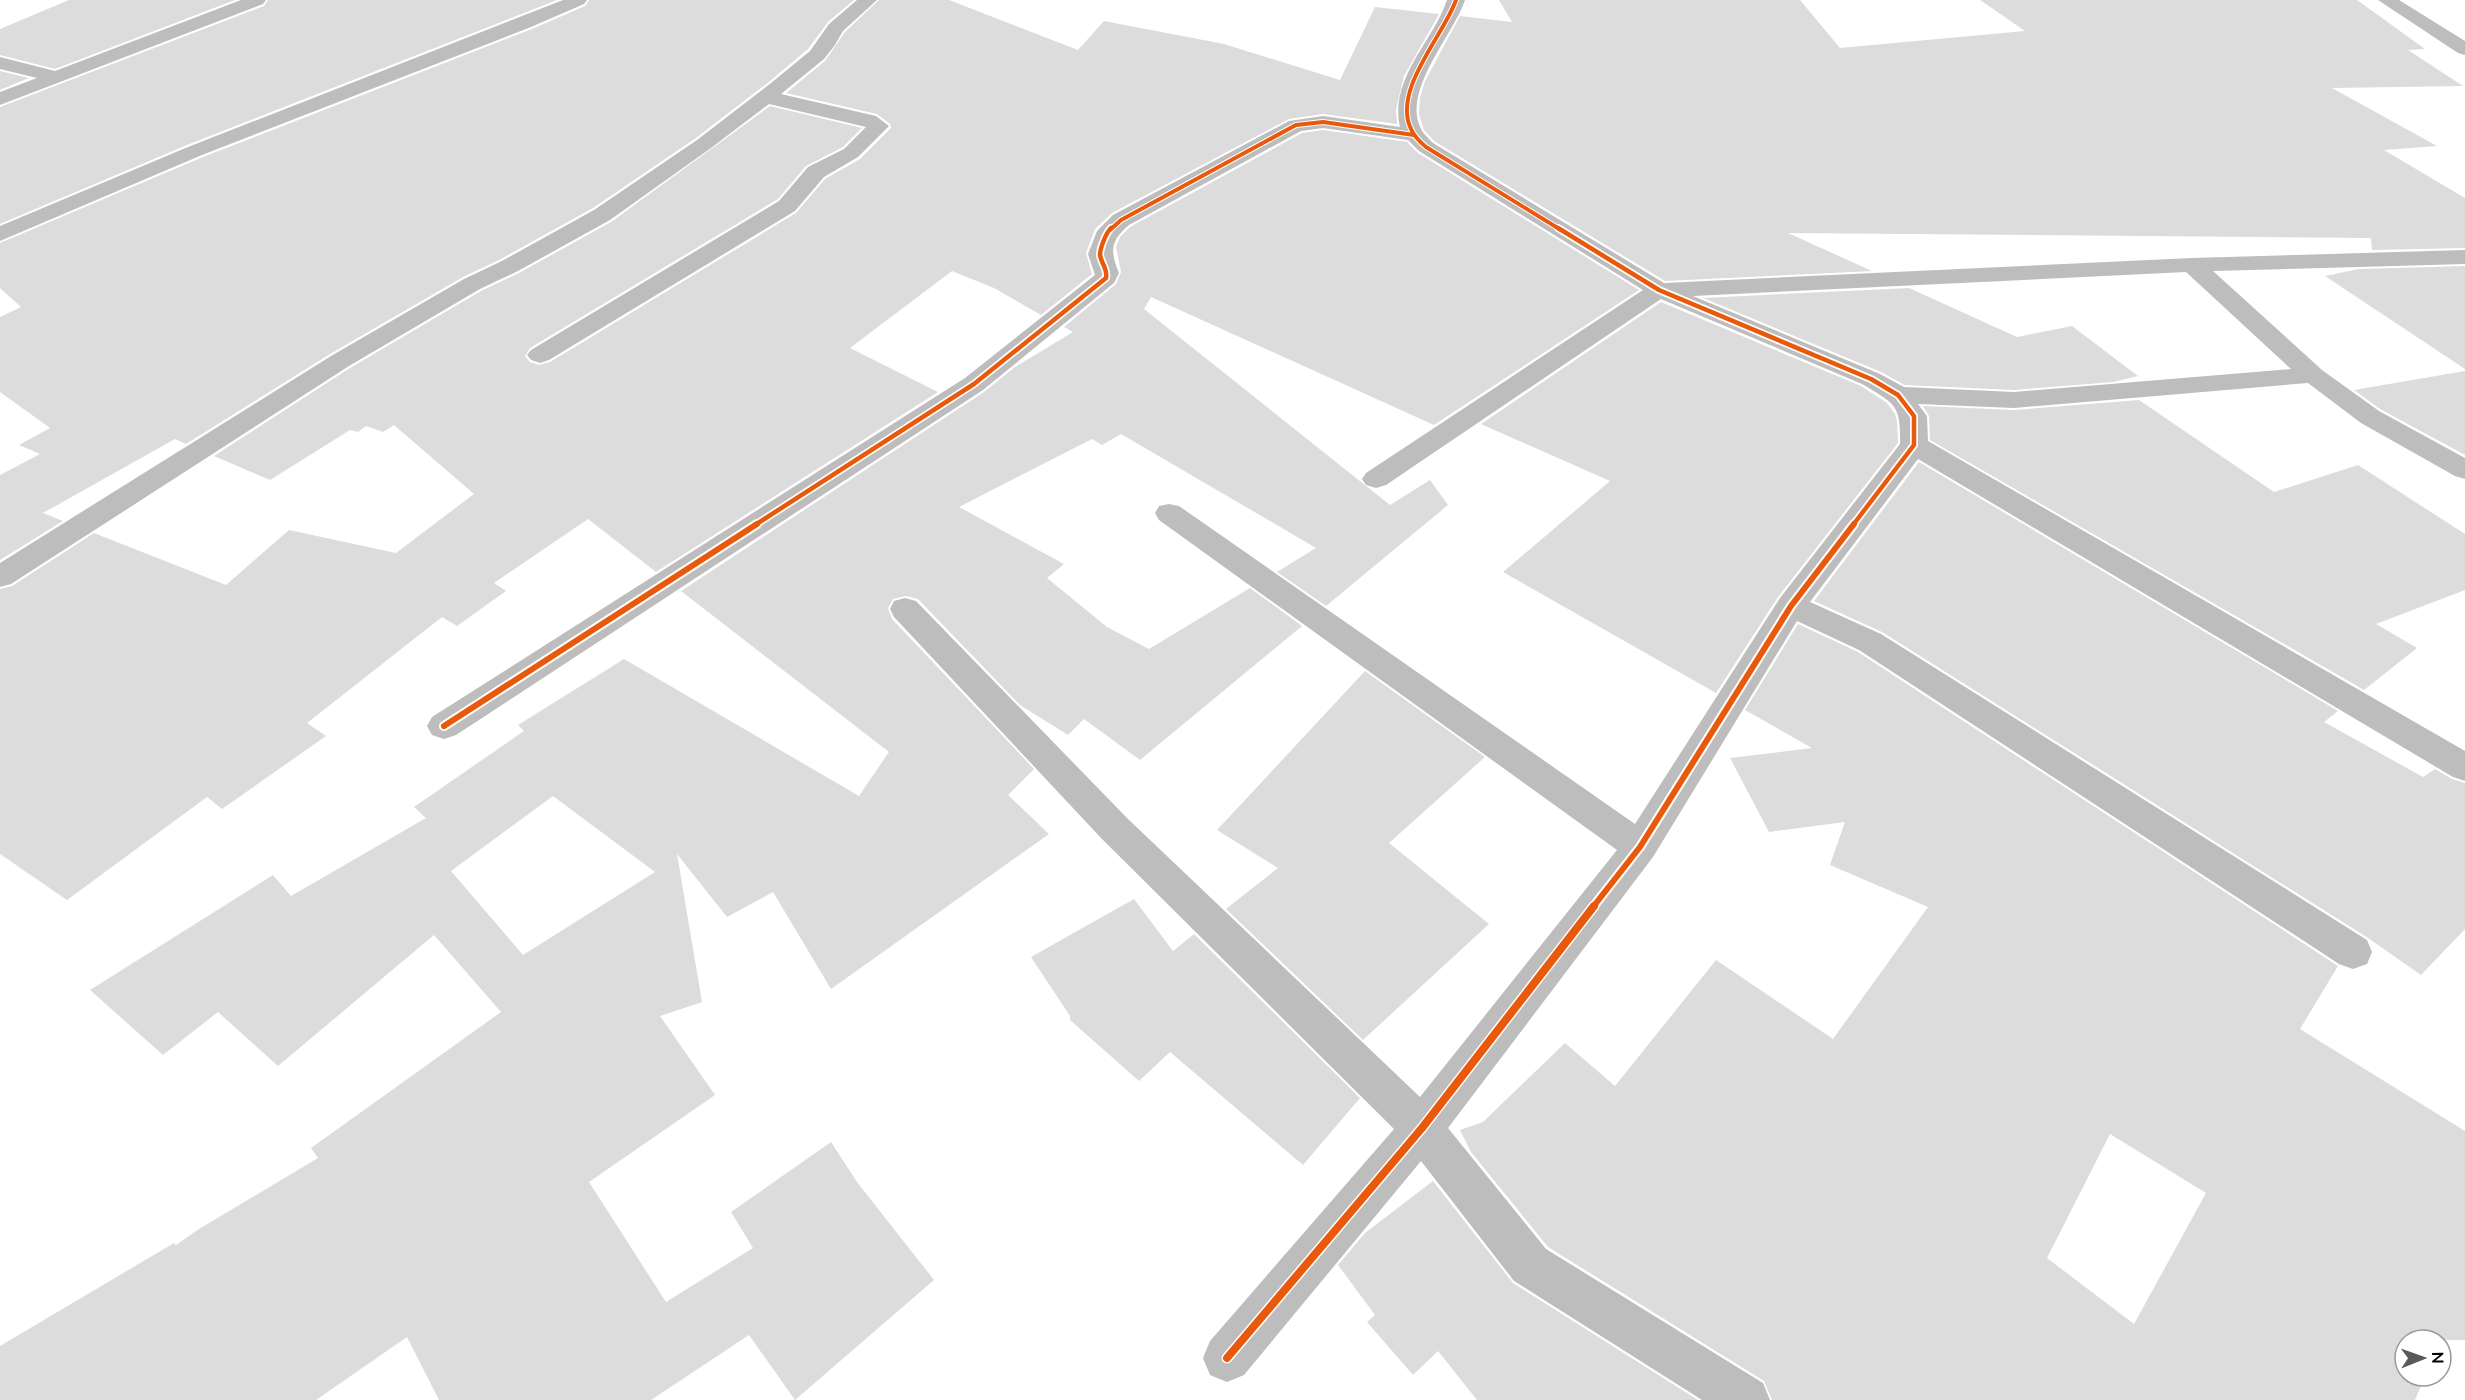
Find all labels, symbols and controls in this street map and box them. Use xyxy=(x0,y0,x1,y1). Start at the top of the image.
north arrow xyxy=(2393,1328,2453,1388)
text: N xyxy=(2428,1352,2448,1364)

